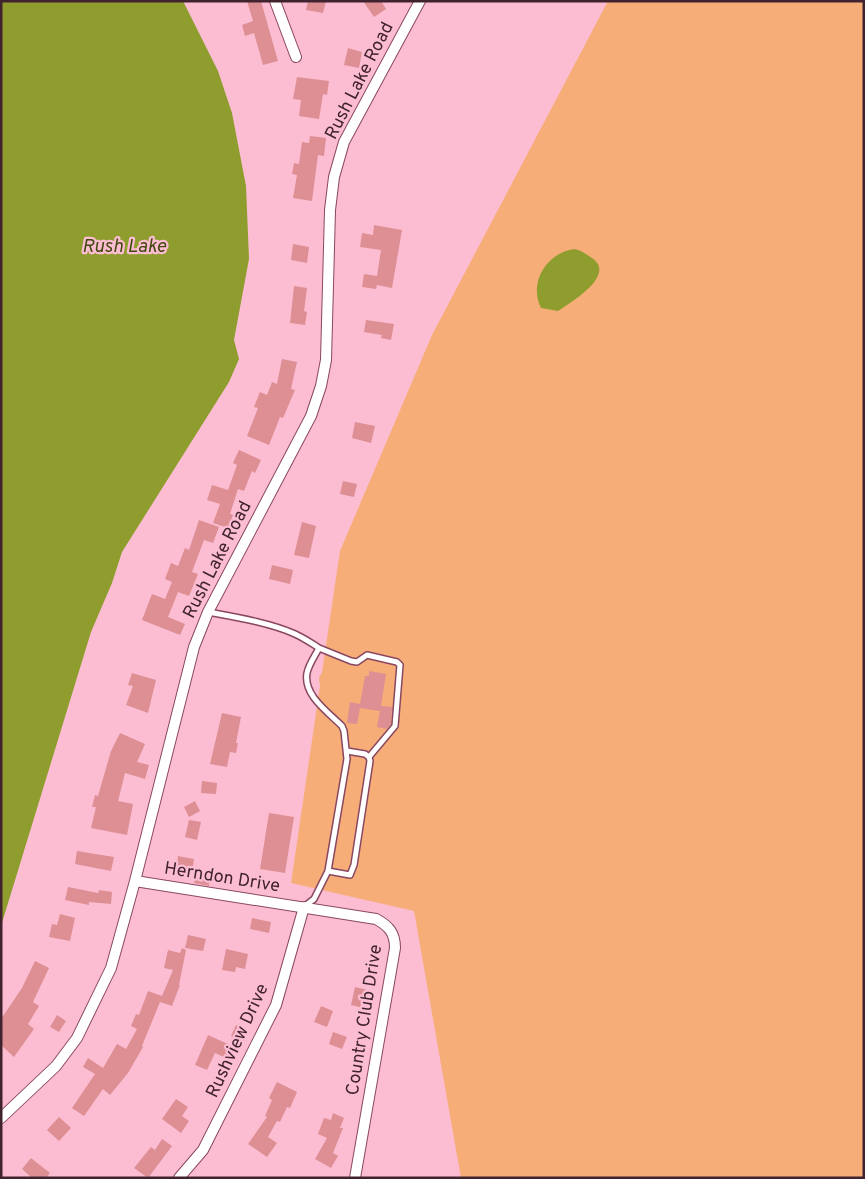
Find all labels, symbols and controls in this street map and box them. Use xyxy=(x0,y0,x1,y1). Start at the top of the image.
street label: Rush Lake Road xyxy=(321,18,399,144)
water label: Rush Lake xyxy=(82,235,166,259)
street label: Rush Lake Road xyxy=(179,497,257,623)
street label: Herndon Drive xyxy=(162,857,282,899)
street label: Country Club Drive xyxy=(342,943,388,1097)
street label: Rushview Drive xyxy=(201,980,275,1102)

